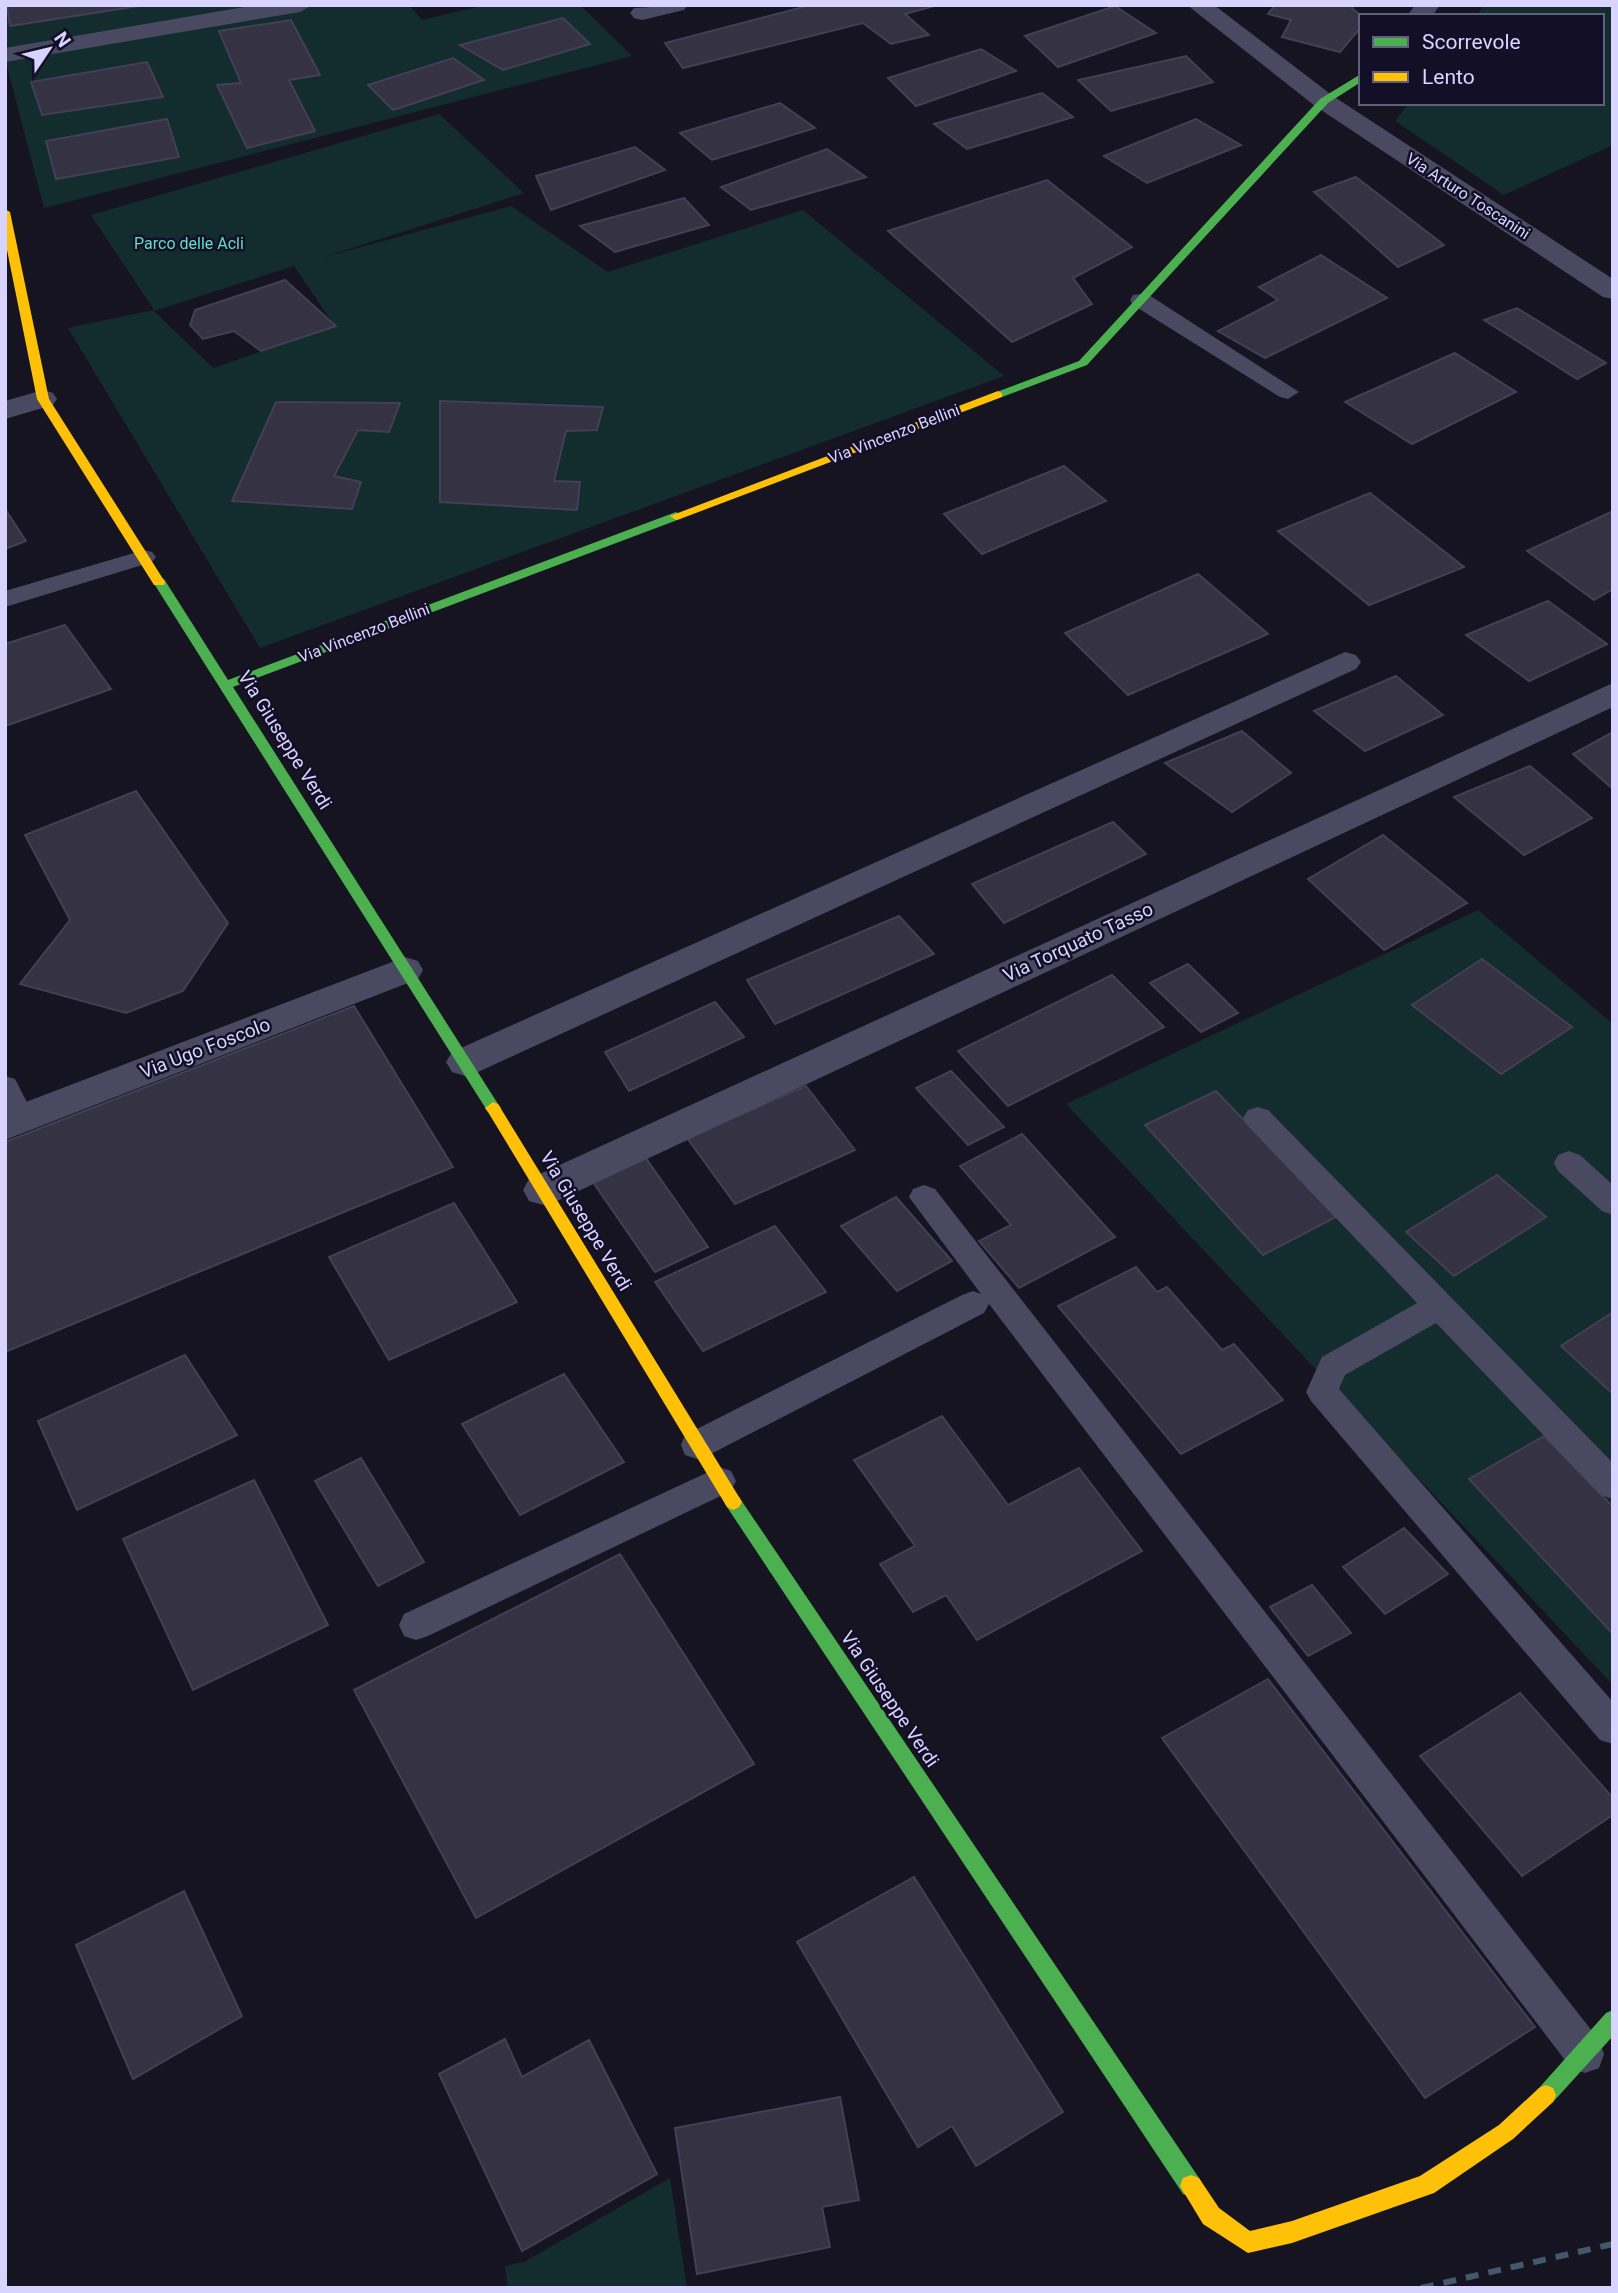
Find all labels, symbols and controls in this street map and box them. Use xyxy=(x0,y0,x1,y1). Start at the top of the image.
north arrow xyxy=(14,14,84,84)
legend xyxy=(1359,14,1604,105)
text: N xyxy=(49,27,76,52)
text: Scorrevole xyxy=(1422,30,1521,54)
text: Lento xyxy=(1422,65,1475,89)
street label: Via Arturo Toscanini xyxy=(1403,149,1533,243)
park label: Parco delle Acli xyxy=(134,234,244,253)
street label: Via Vincenzo Bellini xyxy=(826,400,962,468)
street label: Via Vincenzo Bellini xyxy=(296,599,432,667)
street label: Via Giuseppe Verdi xyxy=(233,666,337,814)
street label: Via Torquato Tasso xyxy=(999,897,1157,987)
street label: Via Ugo Foscolo xyxy=(137,1013,273,1083)
street label: Via Giuseppe Verdi xyxy=(535,1147,637,1295)
street label: Via Giuseppe Verdi xyxy=(836,1627,944,1771)

